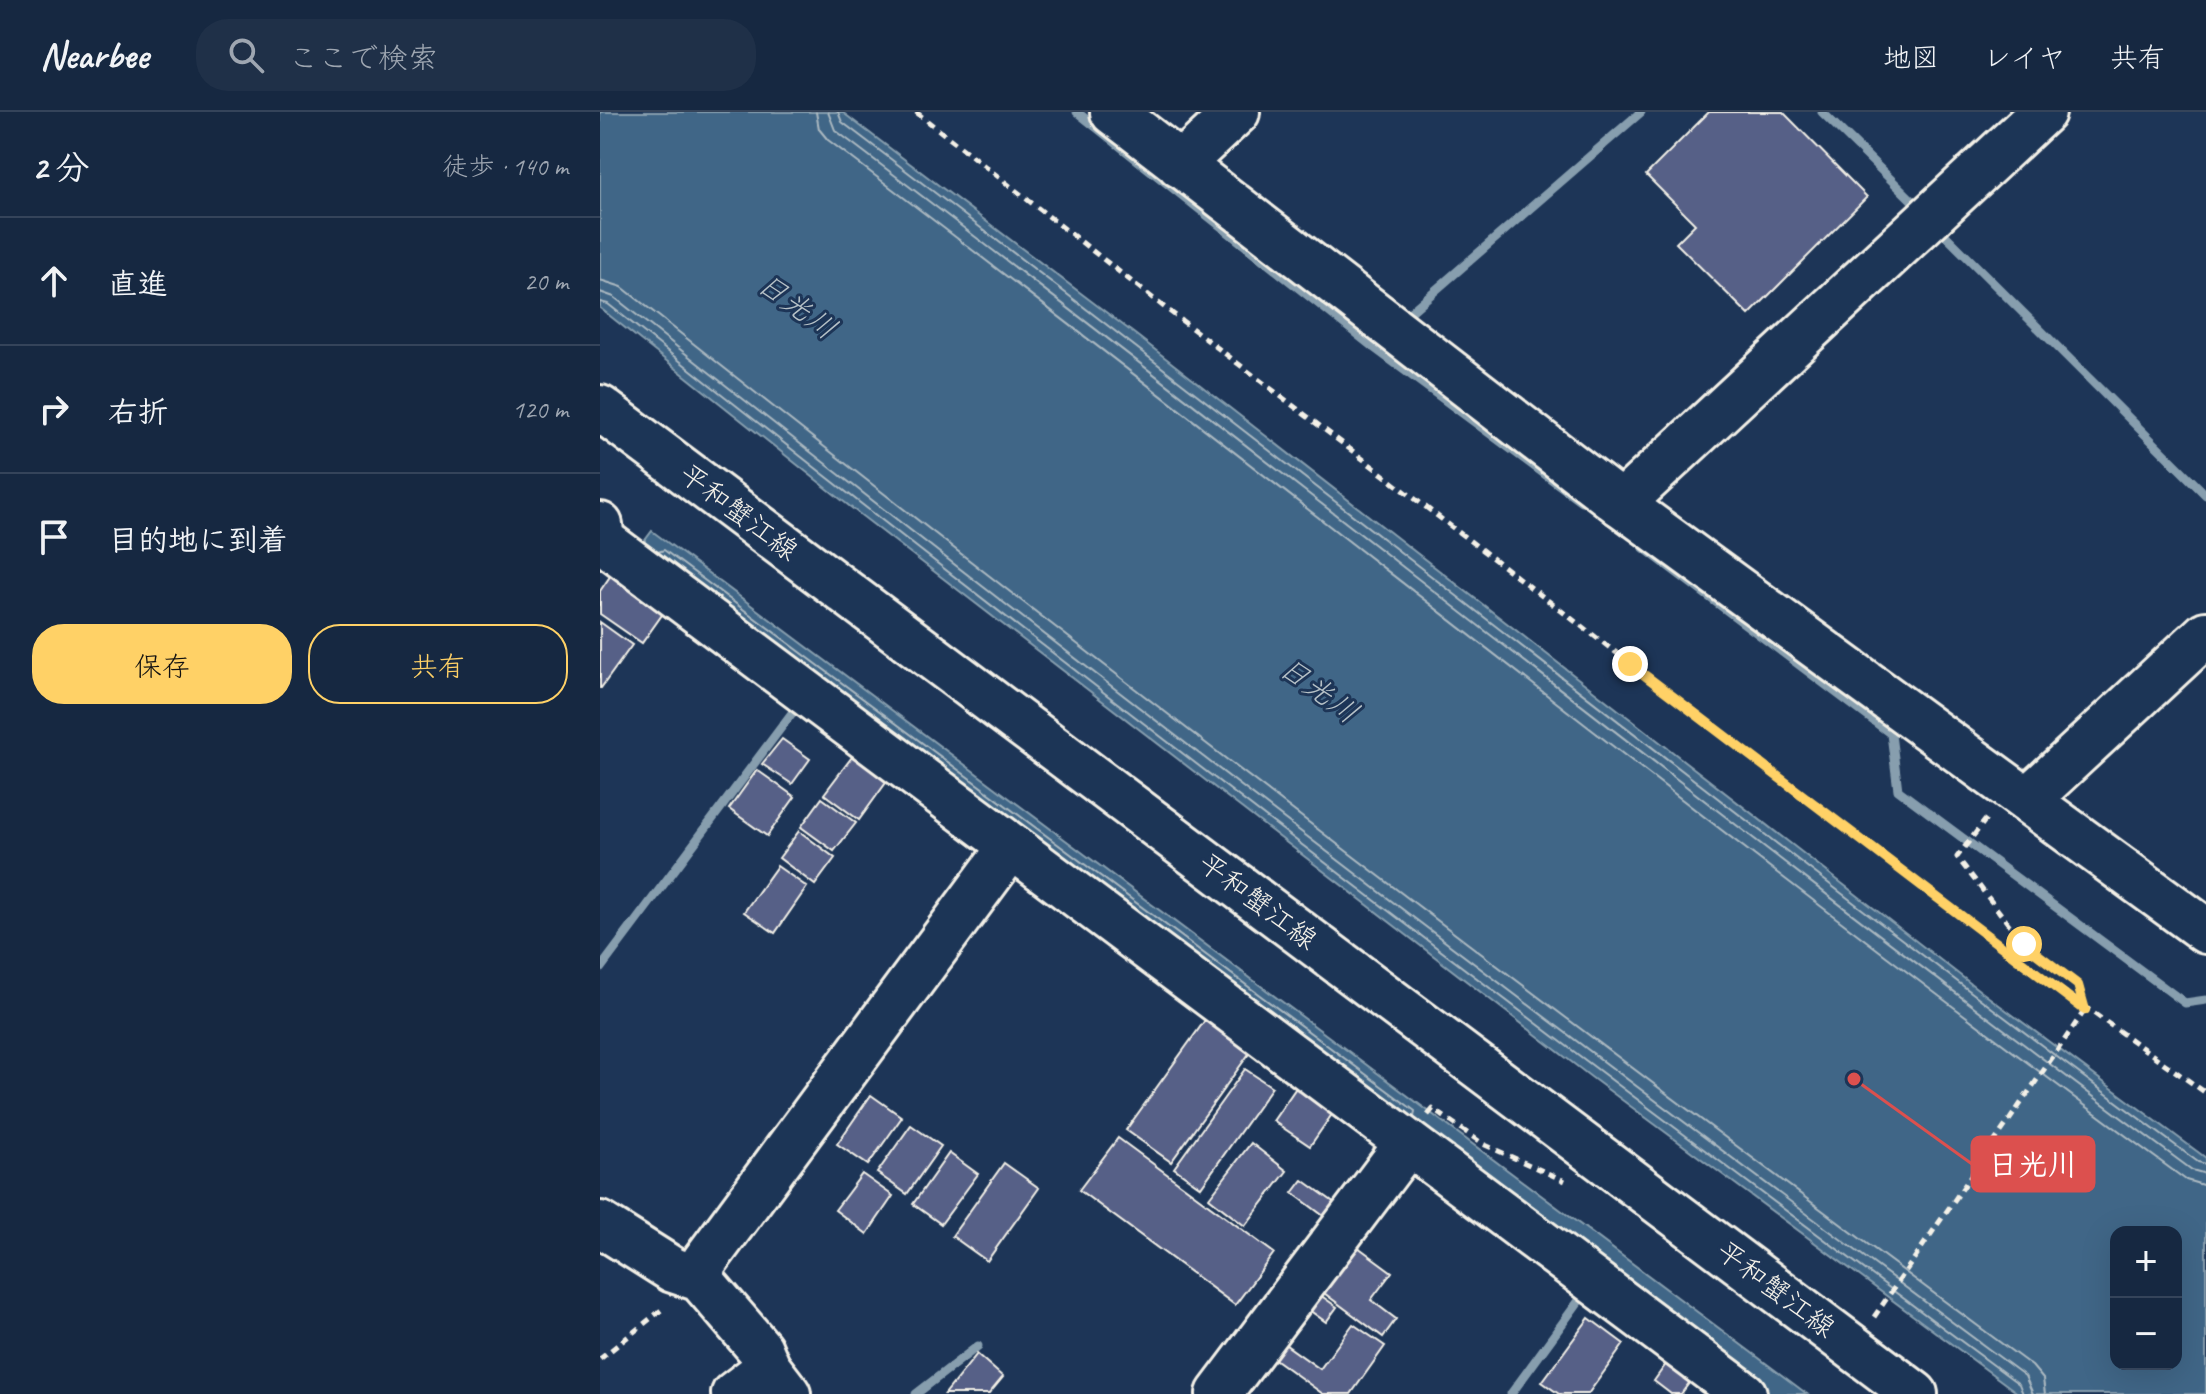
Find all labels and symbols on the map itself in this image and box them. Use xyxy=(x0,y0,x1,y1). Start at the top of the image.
water label: 日光川 xyxy=(749,264,845,348)
street label: 平和蟹江線 xyxy=(673,456,805,568)
route end xyxy=(1612,646,1648,682)
water label: 日光川 xyxy=(1271,648,1367,732)
street label: 平和蟹江線 xyxy=(1192,845,1324,957)
route start xyxy=(2006,926,2042,962)
callout: 日光川 xyxy=(1972,1137,2094,1191)
text: 日光川 xyxy=(1988,1146,2078,1184)
street label: 平和蟹江線 xyxy=(1710,1233,1842,1345)

